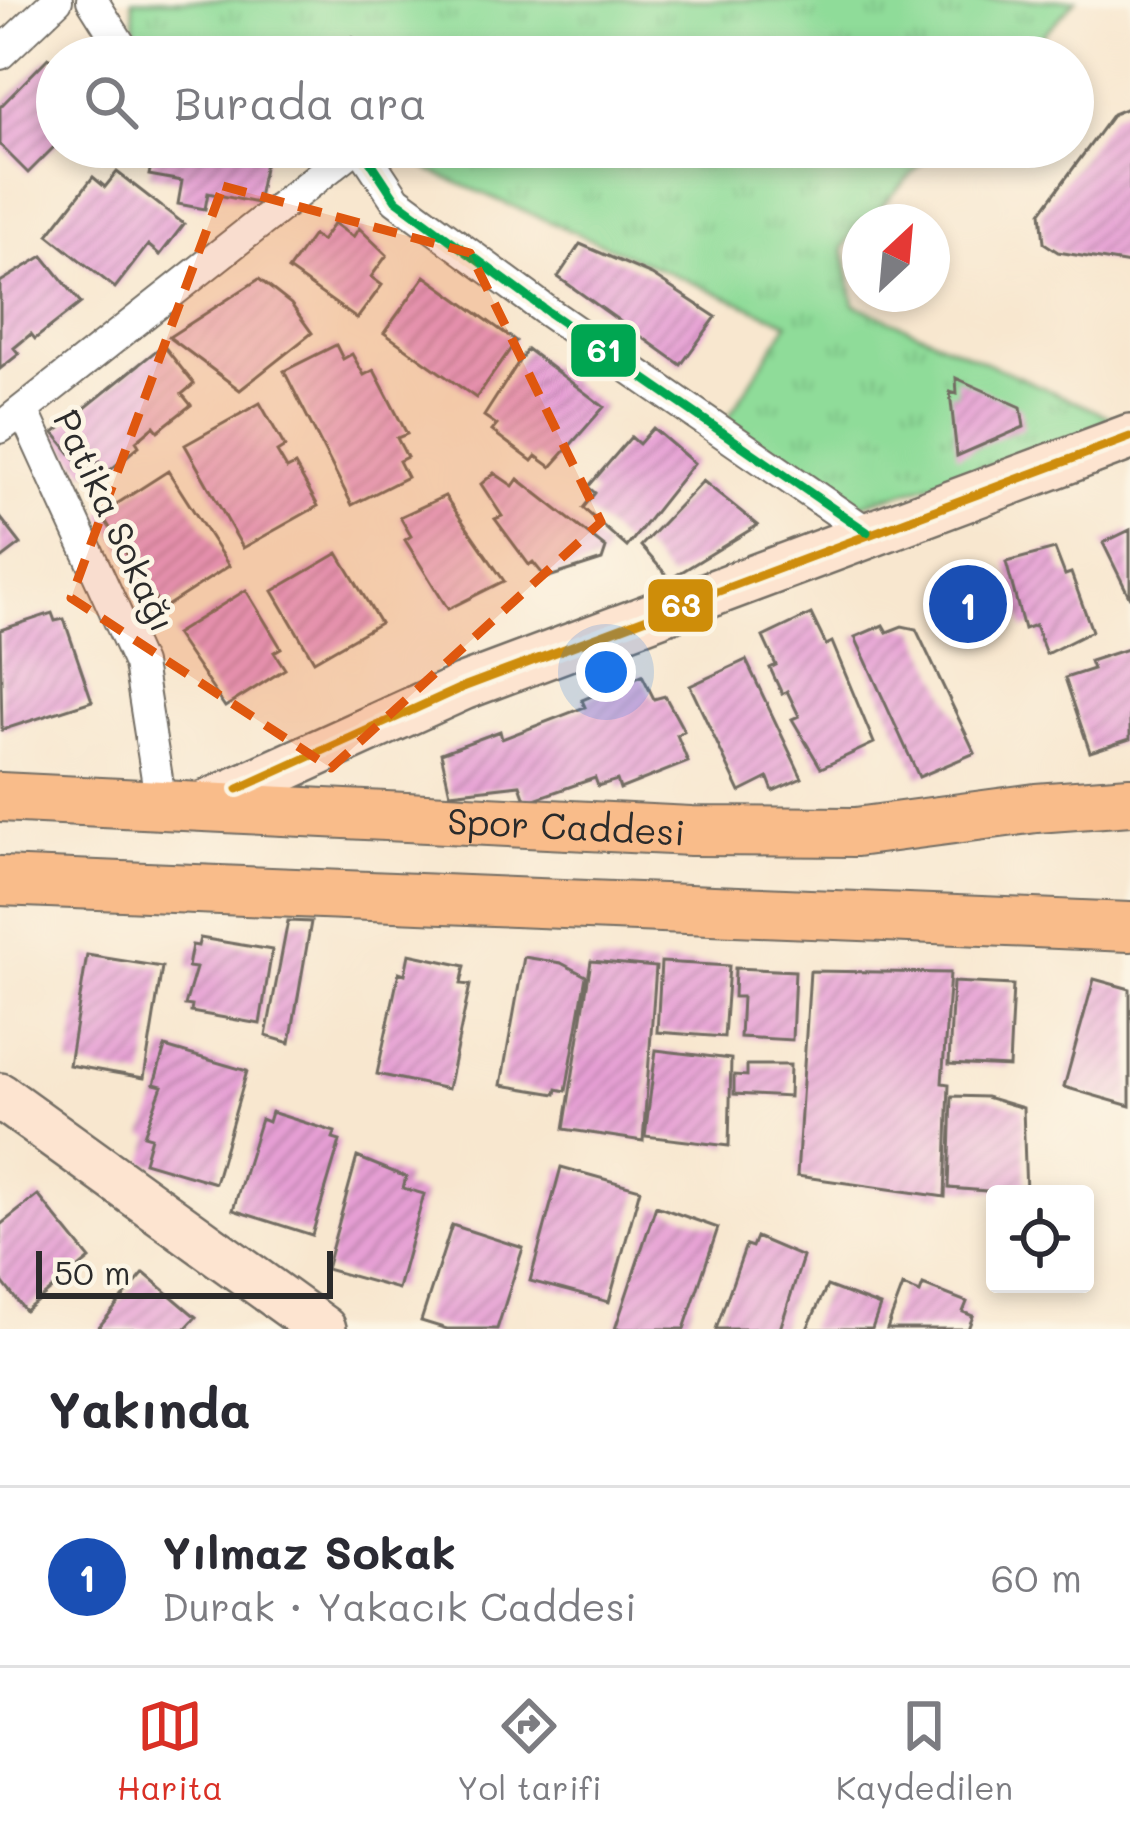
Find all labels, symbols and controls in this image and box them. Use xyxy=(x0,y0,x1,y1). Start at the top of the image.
search box xyxy=(36,36,1094,168)
icon: search xyxy=(78,69,144,135)
text: Burada ara xyxy=(174,73,427,131)
north arrow xyxy=(842,204,950,312)
line badge: 61 xyxy=(569,322,638,379)
text: 61 xyxy=(587,327,621,370)
street label: Patika Sokağı xyxy=(44,401,188,639)
pin: 1 xyxy=(929,559,1007,649)
line badge: 63 xyxy=(646,577,715,634)
text: 63 xyxy=(661,582,701,625)
your location xyxy=(576,642,636,702)
street label: Spor Caddesi xyxy=(446,796,686,854)
map controls xyxy=(986,1185,1094,1293)
button: locate xyxy=(986,1185,1094,1293)
scale bar xyxy=(36,1245,333,1298)
text: 50 m xyxy=(54,1250,130,1293)
text: Yakında xyxy=(48,1374,251,1441)
text: Yılmaz Sokak xyxy=(162,1522,456,1580)
text: 1 xyxy=(78,1551,96,1602)
text: 60 m xyxy=(991,1551,1082,1602)
text: Durak · Yakacık Caddesi xyxy=(162,1580,637,1631)
tab: Harita xyxy=(117,1693,223,1808)
tab: Yol tarifi xyxy=(457,1693,602,1808)
tab: Kaydedilen xyxy=(836,1693,1013,1808)

